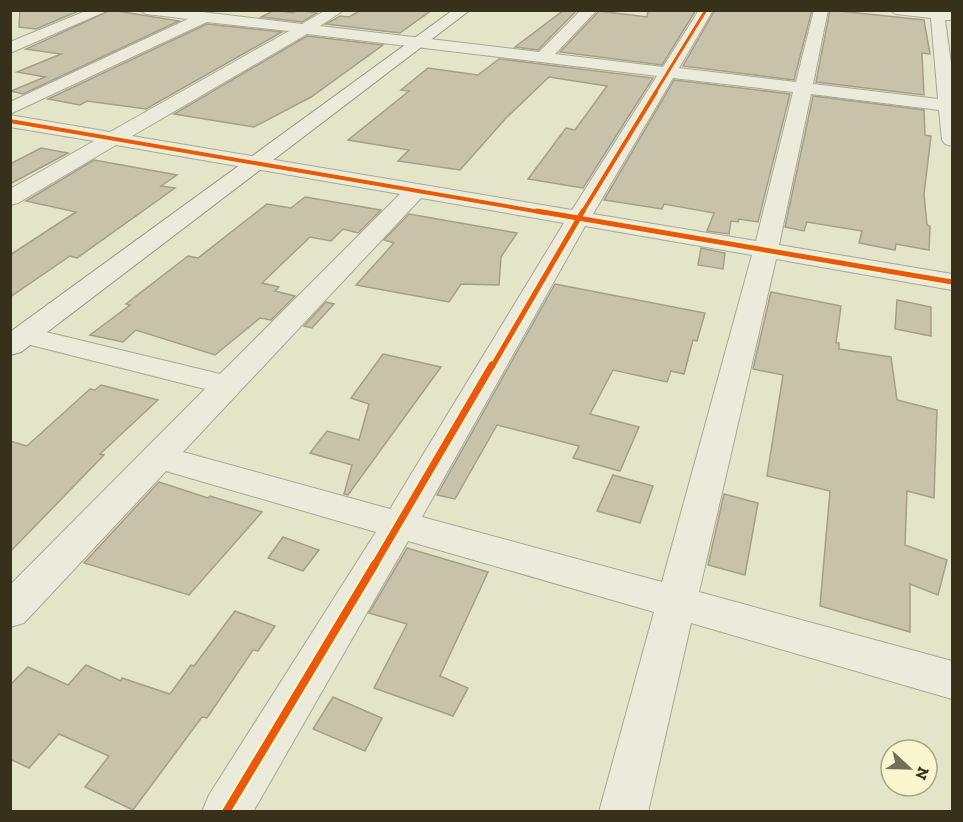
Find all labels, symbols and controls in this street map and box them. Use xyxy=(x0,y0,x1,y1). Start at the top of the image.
north arrow xyxy=(879,738,939,798)
text: N xyxy=(911,764,934,783)

